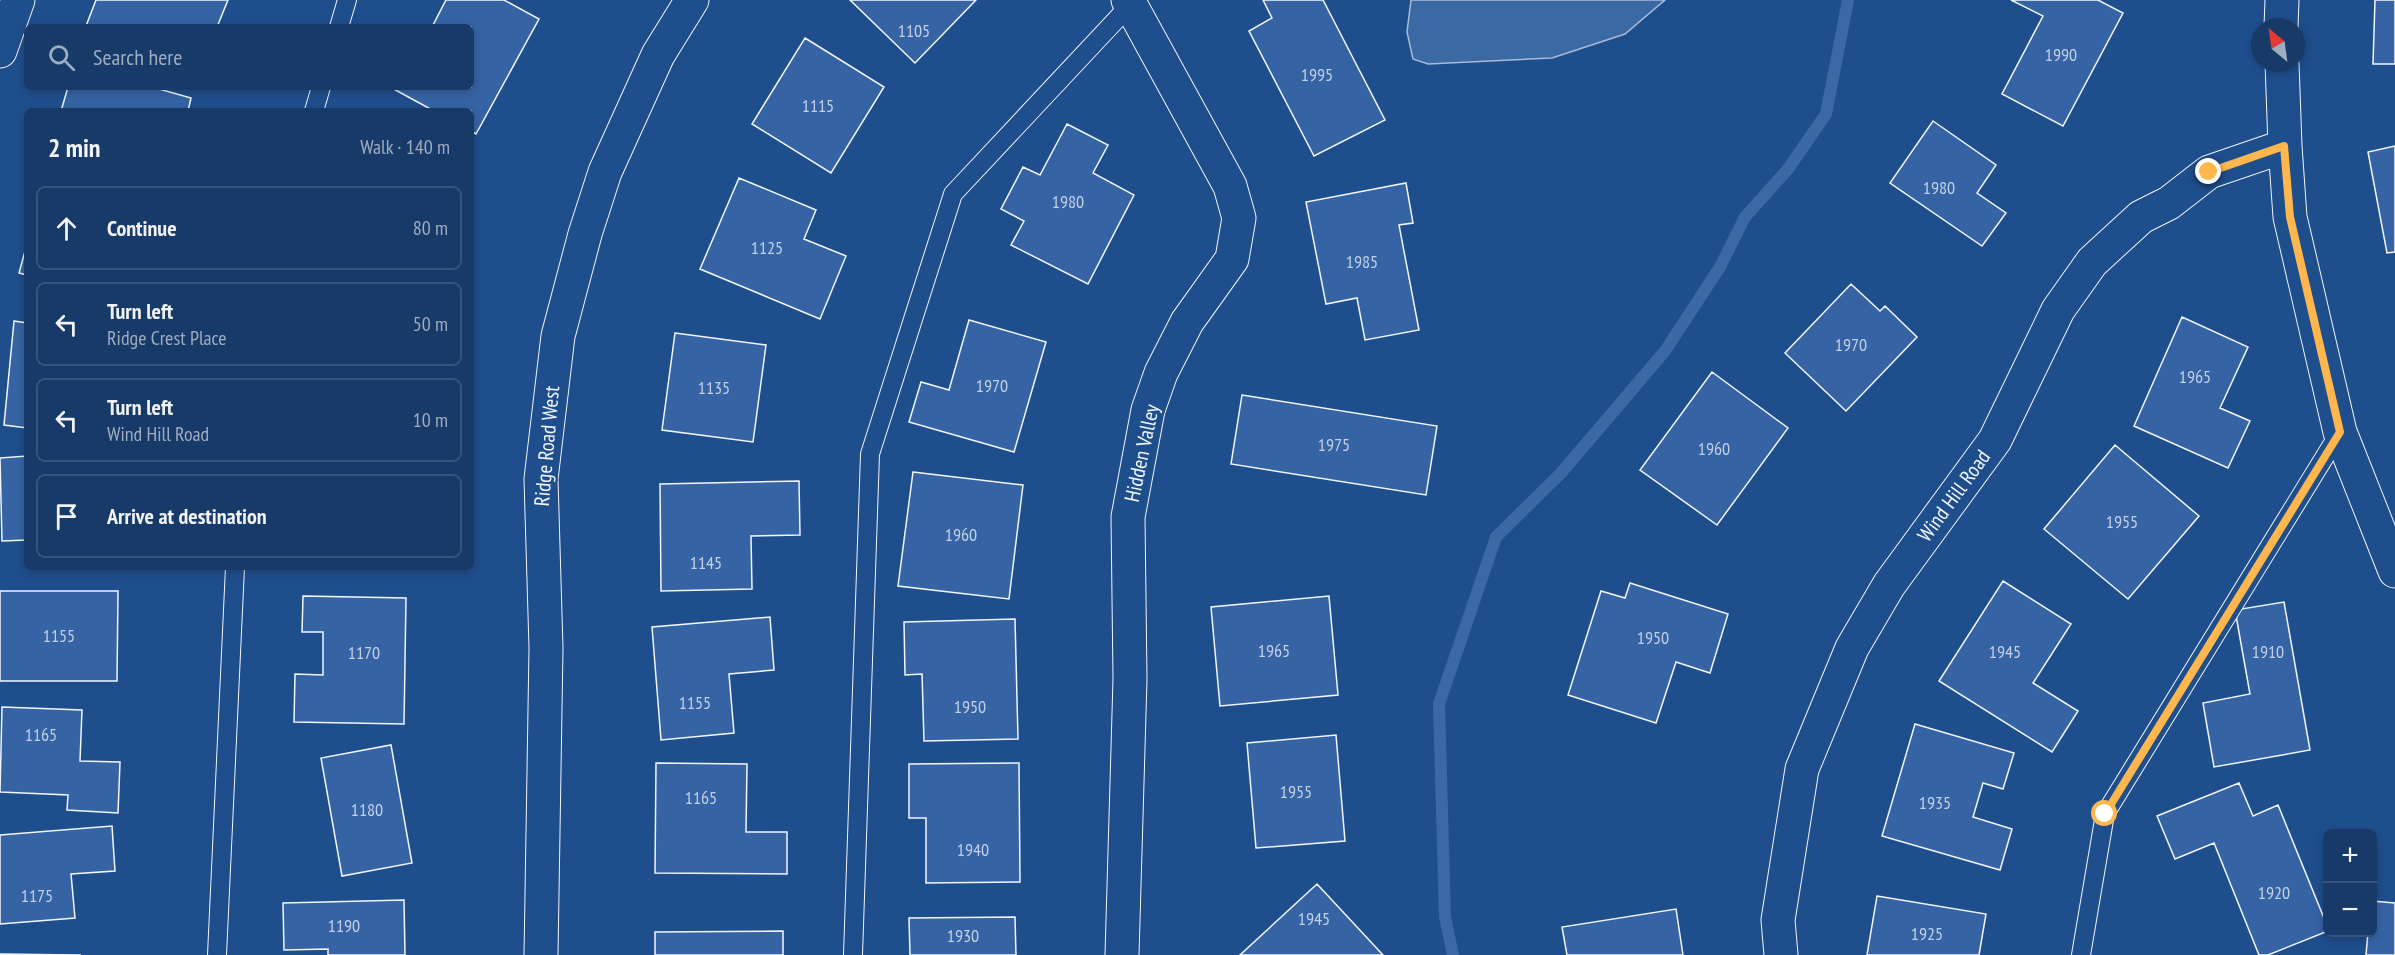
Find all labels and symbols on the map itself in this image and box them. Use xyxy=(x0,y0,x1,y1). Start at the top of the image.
north arrow xyxy=(2251,18,2305,72)
house number: 1105 xyxy=(898,19,930,42)
house number: 1990 xyxy=(2045,43,2077,66)
house number: 1995 xyxy=(1301,63,1333,86)
house number: 1115 xyxy=(802,94,834,117)
route end xyxy=(2195,158,2221,184)
house number: 1980 xyxy=(1923,176,1955,199)
house number: 1980 xyxy=(1052,190,1084,213)
house number: 1125 xyxy=(751,236,783,259)
house number: 1985 xyxy=(1346,250,1378,273)
house number: 1970 xyxy=(1835,333,1867,356)
house number: 1965 xyxy=(2179,365,2211,388)
house number: 1970 xyxy=(976,374,1008,397)
house number: 1135 xyxy=(698,376,730,399)
street label: Ridge Road West xyxy=(528,384,565,507)
street label: Hidden Valley xyxy=(1118,402,1165,504)
house number: 1975 xyxy=(1318,433,1350,456)
house number: 1960 xyxy=(1698,437,1730,460)
street label: Wind Hill Road xyxy=(1911,444,1996,547)
house number: 1955 xyxy=(2106,510,2138,533)
house number: 1960 xyxy=(945,523,977,546)
house number: 1145 xyxy=(690,551,722,574)
house number: 1155 xyxy=(43,624,75,647)
house number: 1950 xyxy=(1637,626,1669,649)
house number: 1965 xyxy=(1258,639,1290,662)
house number: 1945 xyxy=(1989,640,2021,663)
house number: 1910 xyxy=(2252,640,2284,663)
house number: 1170 xyxy=(348,641,380,664)
house number: 1155 xyxy=(679,691,711,714)
house number: 1950 xyxy=(954,695,986,718)
house number: 1165 xyxy=(25,723,57,746)
house number: 1955 xyxy=(1280,780,1312,803)
house number: 1165 xyxy=(685,786,717,809)
house number: 1935 xyxy=(1919,791,1951,814)
house number: 1180 xyxy=(351,798,383,821)
route start xyxy=(2091,800,2117,826)
house number: 1940 xyxy=(957,838,989,861)
house number: 1920 xyxy=(2258,881,2290,904)
house number: 1175 xyxy=(21,884,53,907)
house number: 1945 xyxy=(1298,907,1330,930)
house number: 1190 xyxy=(328,914,360,937)
house number: 1925 xyxy=(1911,922,1943,945)
house number: 1930 xyxy=(947,924,979,947)

